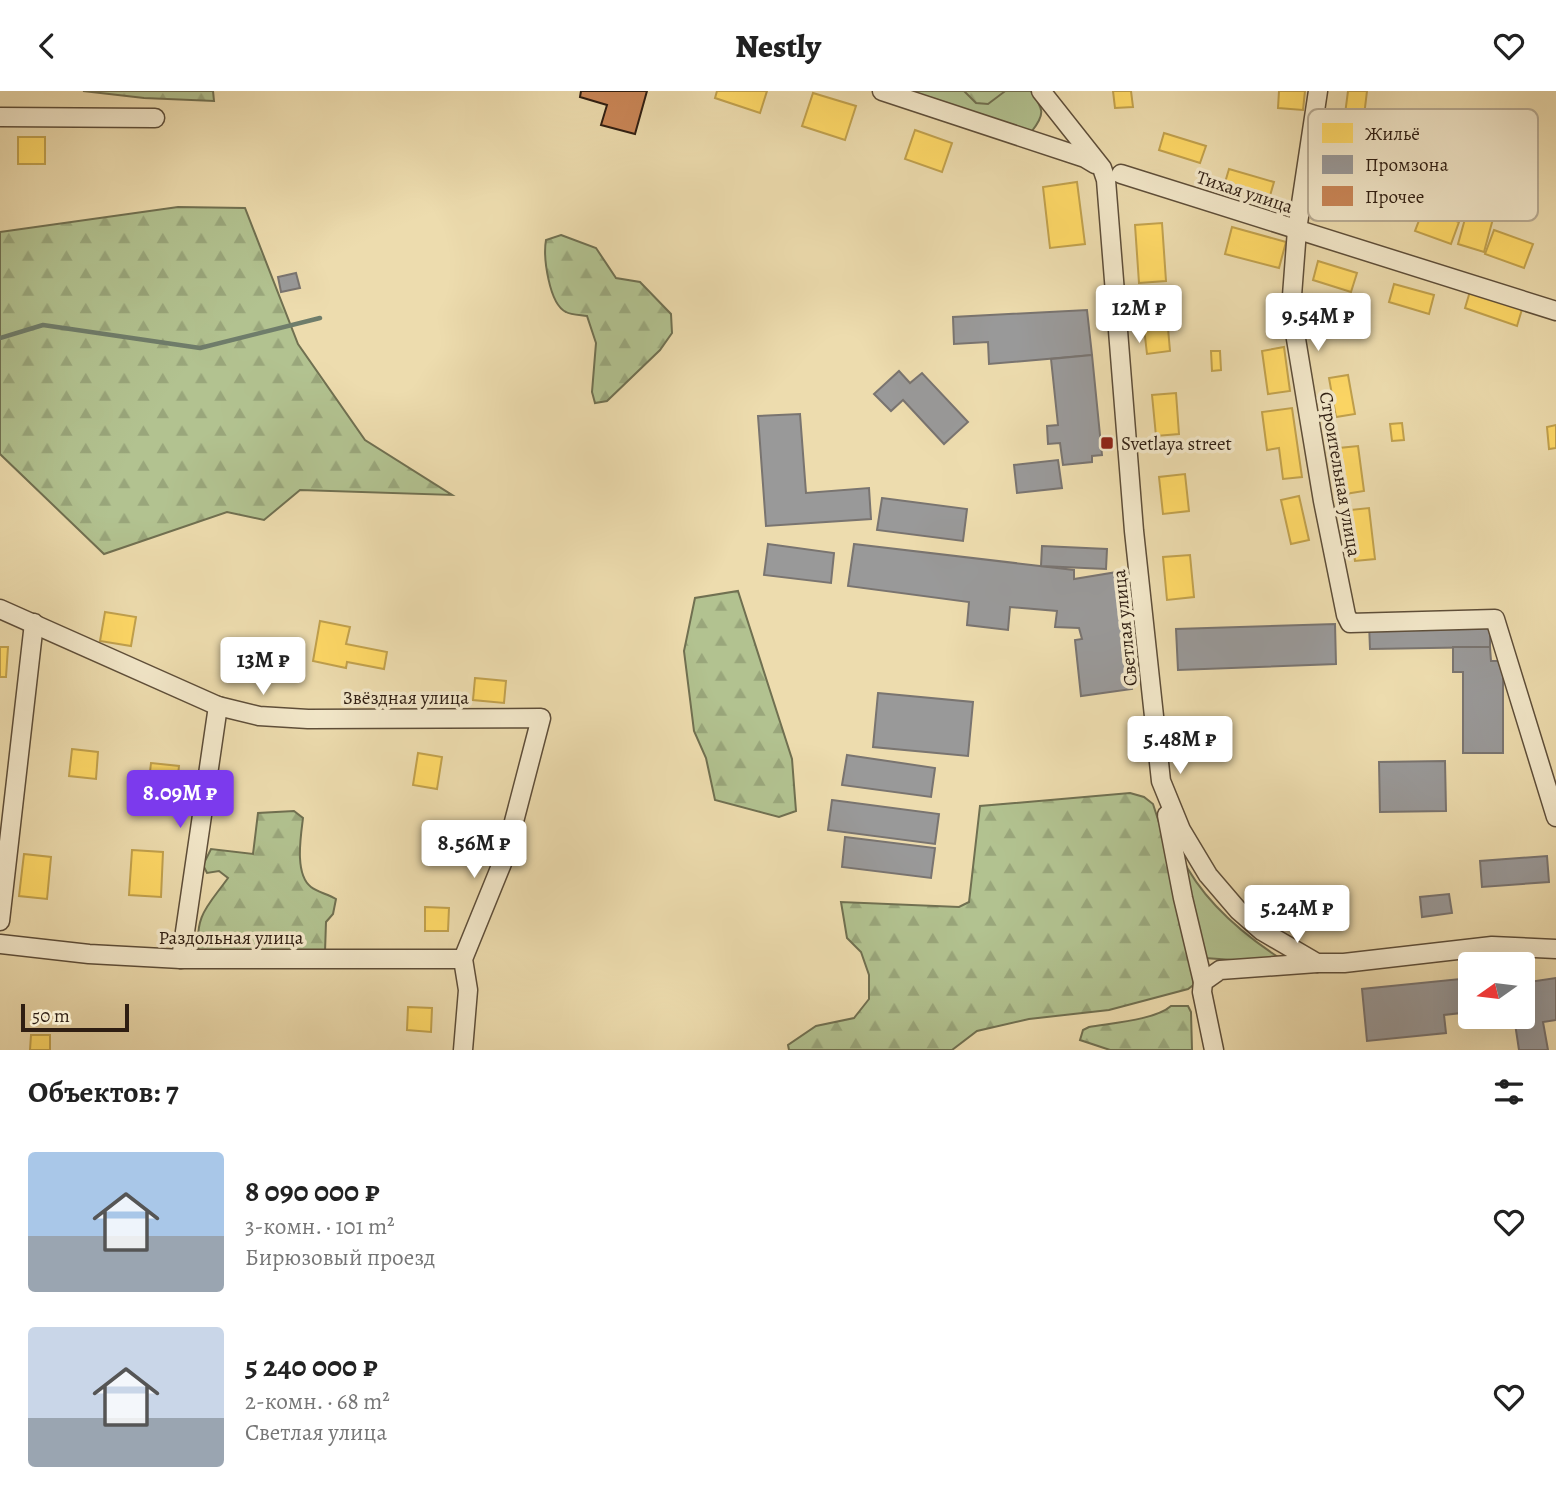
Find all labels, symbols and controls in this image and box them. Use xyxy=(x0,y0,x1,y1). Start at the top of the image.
text: Nestly xyxy=(735,24,821,68)
icon: back xyxy=(28,27,66,65)
icon: heart xyxy=(1490,27,1528,65)
legend xyxy=(1308,109,1538,221)
text: Жильё xyxy=(1365,121,1420,147)
text: Промзона xyxy=(1365,152,1449,178)
street label: Тихая улица xyxy=(1193,164,1297,220)
text: Прочее xyxy=(1365,184,1425,210)
pin: 12M ₽ xyxy=(1090,285,1188,345)
text: 12M ₽ xyxy=(1112,292,1166,323)
pin: 9.54M ₽ xyxy=(1253,293,1383,353)
text: 9.54M ₽ xyxy=(1282,300,1354,331)
street label: Строительная улица xyxy=(1313,390,1367,559)
place label: Svetlaya street xyxy=(1121,431,1232,457)
marker: Svetlaya street xyxy=(1099,435,1115,451)
street label: Светлая улица xyxy=(1106,568,1144,688)
pin: 13M ₽ xyxy=(214,637,312,697)
text: 13M ₽ xyxy=(236,644,290,675)
street label: Звёздная улица xyxy=(343,685,469,711)
pin: 5.48M ₽ xyxy=(1115,717,1245,776)
text: 5.48M ₽ xyxy=(1143,723,1217,754)
pin: 8.09M ₽ xyxy=(115,771,245,830)
text: 8.09M ₽ xyxy=(143,777,217,808)
pin: 8.56M ₽ xyxy=(409,821,539,880)
text: 8.56M ₽ xyxy=(438,827,510,858)
pin: 5.24M ₽ xyxy=(1232,885,1362,945)
text: 5.24M ₽ xyxy=(1260,892,1334,923)
street label: Раздольная улица xyxy=(159,925,304,951)
north arrow xyxy=(1458,952,1535,1029)
map controls xyxy=(1458,952,1535,1029)
scale bar xyxy=(21,1001,130,1033)
text: 50 m xyxy=(32,1003,70,1029)
text: Объектов: 7 xyxy=(28,1072,178,1112)
icon: filters xyxy=(1490,1073,1528,1111)
text: 8 090 000 ₽ xyxy=(245,1171,380,1211)
icon: home xyxy=(84,1180,168,1264)
icon: heart xyxy=(1490,1203,1528,1241)
text: 3-комн. · 101 m² xyxy=(245,1211,395,1242)
text: Бирюзовый проезд xyxy=(245,1242,435,1273)
text: 5 240 000 ₽ xyxy=(245,1346,378,1386)
icon: home xyxy=(84,1355,168,1439)
icon: heart xyxy=(1490,1378,1528,1416)
text: 2-комн. · 68 m² xyxy=(245,1386,390,1417)
text: Светлая улица xyxy=(245,1417,387,1448)

